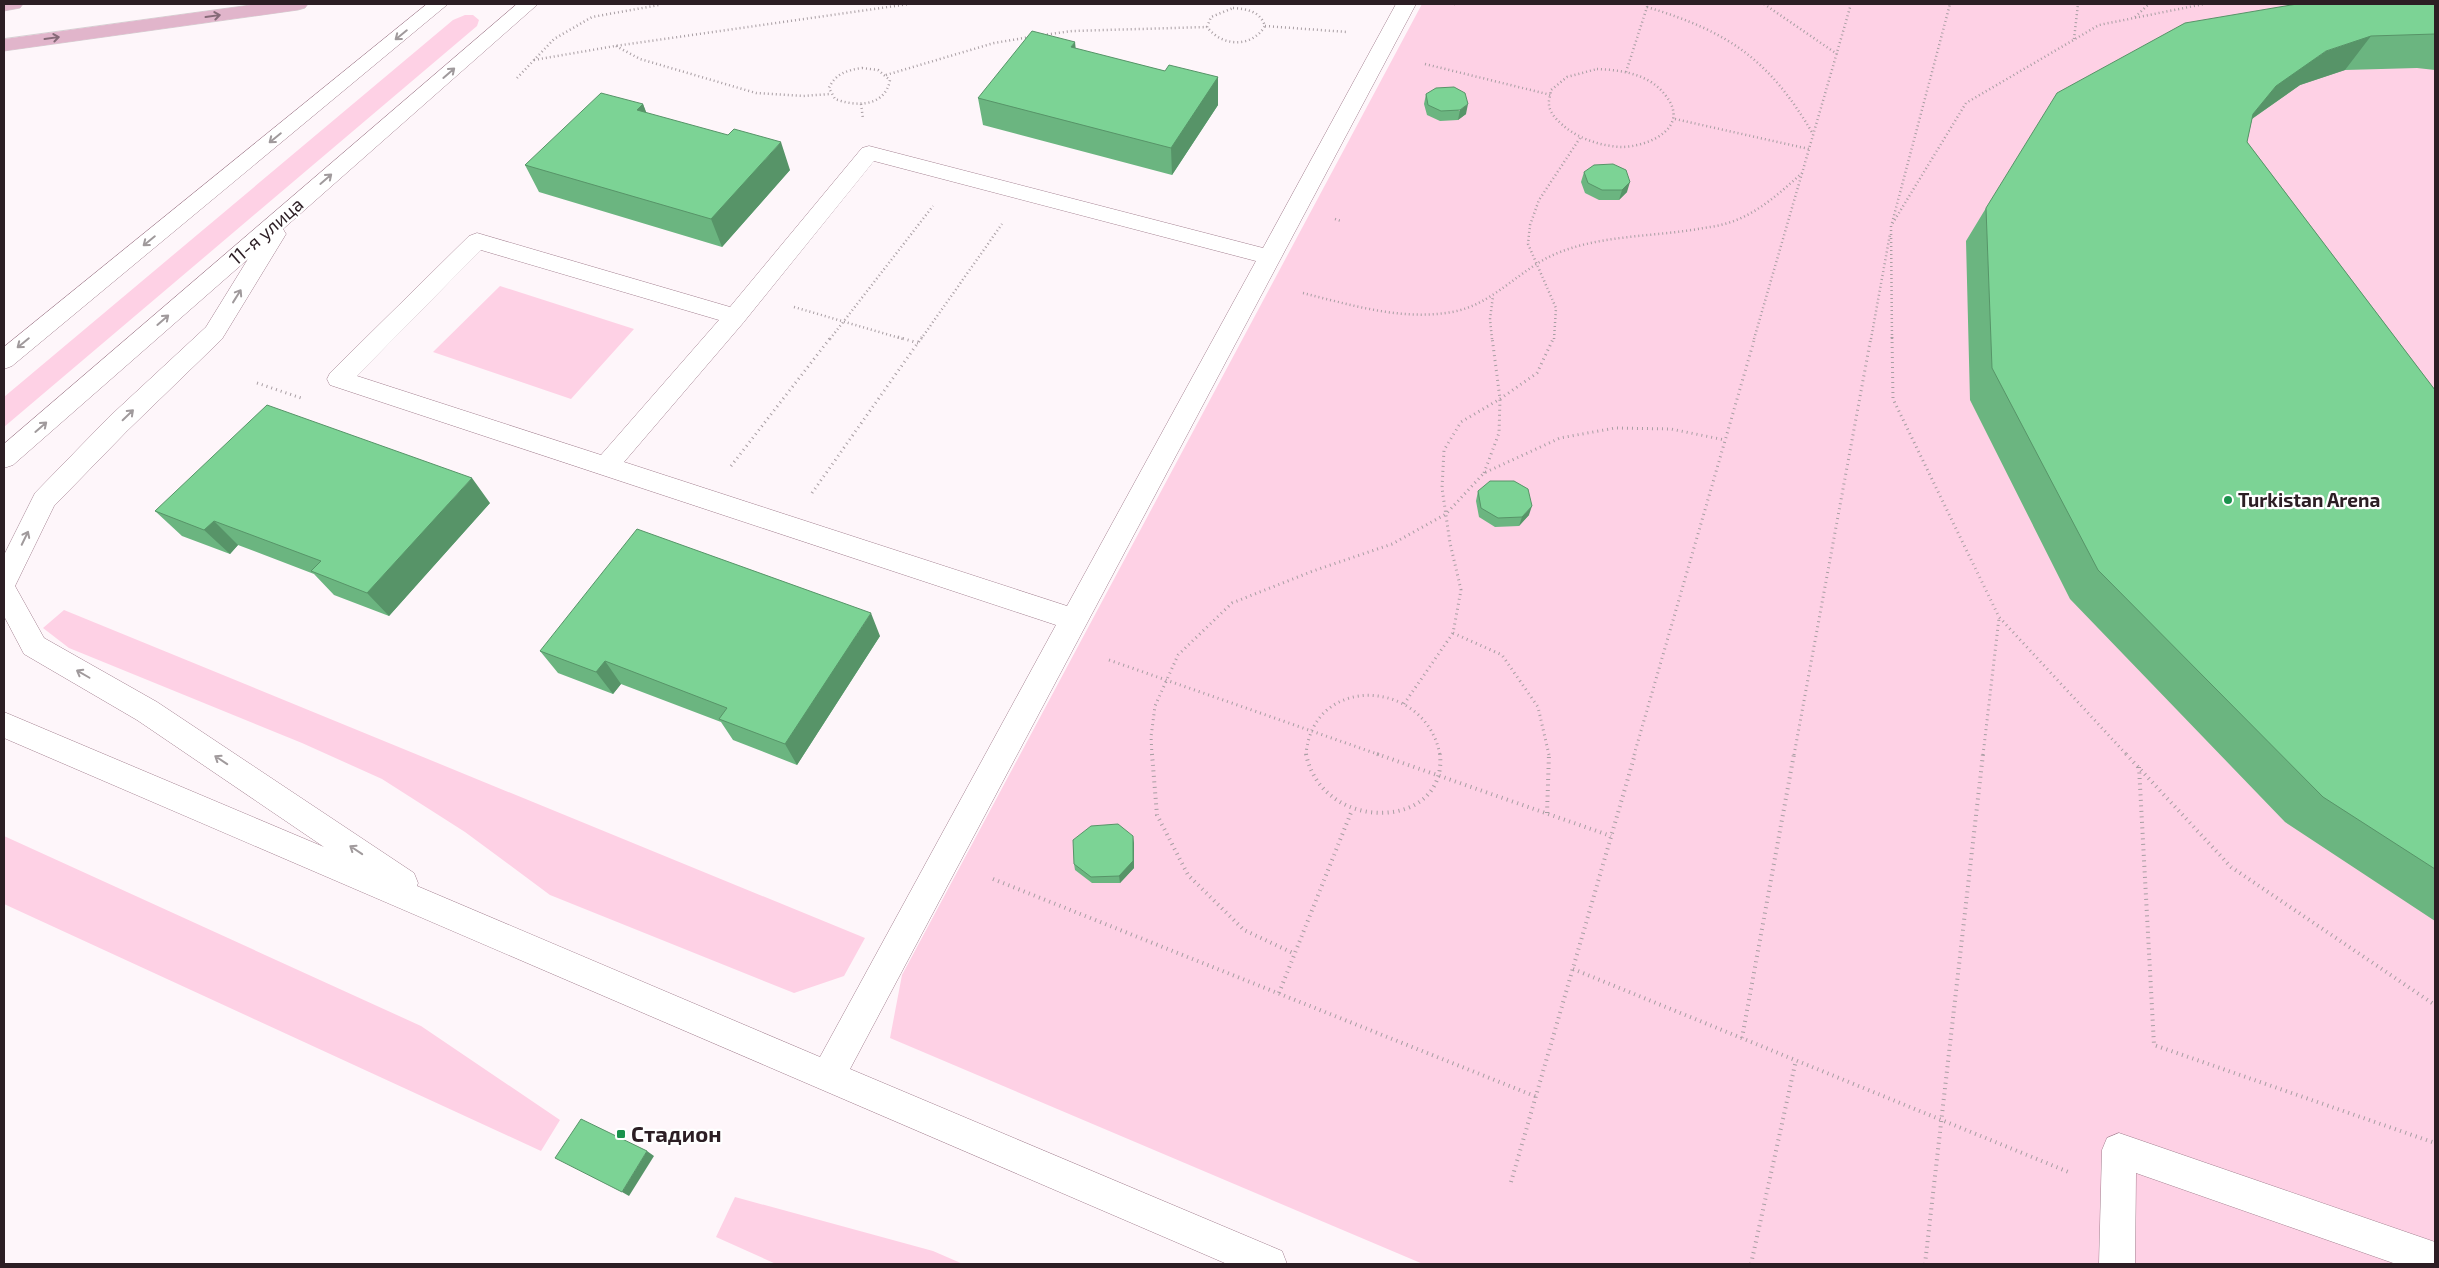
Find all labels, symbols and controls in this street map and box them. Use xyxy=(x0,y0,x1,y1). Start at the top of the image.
one-way arrow xyxy=(205,10,221,20)
one-way arrow xyxy=(394,29,407,40)
one-way arrow xyxy=(44,33,60,43)
one-way arrow xyxy=(442,67,455,78)
one-way arrow xyxy=(269,132,282,143)
one-way arrow xyxy=(319,174,332,185)
street label: 11-я улица xyxy=(224,192,308,270)
one-way arrow xyxy=(143,235,156,246)
one-way arrow xyxy=(232,289,242,303)
one-way arrow xyxy=(157,314,170,326)
one-way arrow xyxy=(17,338,30,349)
one-way arrow xyxy=(121,409,134,421)
one-way arrow xyxy=(34,421,47,432)
place label: Turkistan Arena xyxy=(2238,488,2380,511)
marker: Turkistan Arena xyxy=(2222,494,2234,506)
one-way arrow xyxy=(20,531,30,546)
one-way arrow xyxy=(76,669,91,679)
one-way arrow xyxy=(214,755,228,765)
one-way arrow xyxy=(349,845,363,855)
place label: Стадион xyxy=(631,1120,721,1146)
marker: Стадион xyxy=(615,1128,627,1140)

